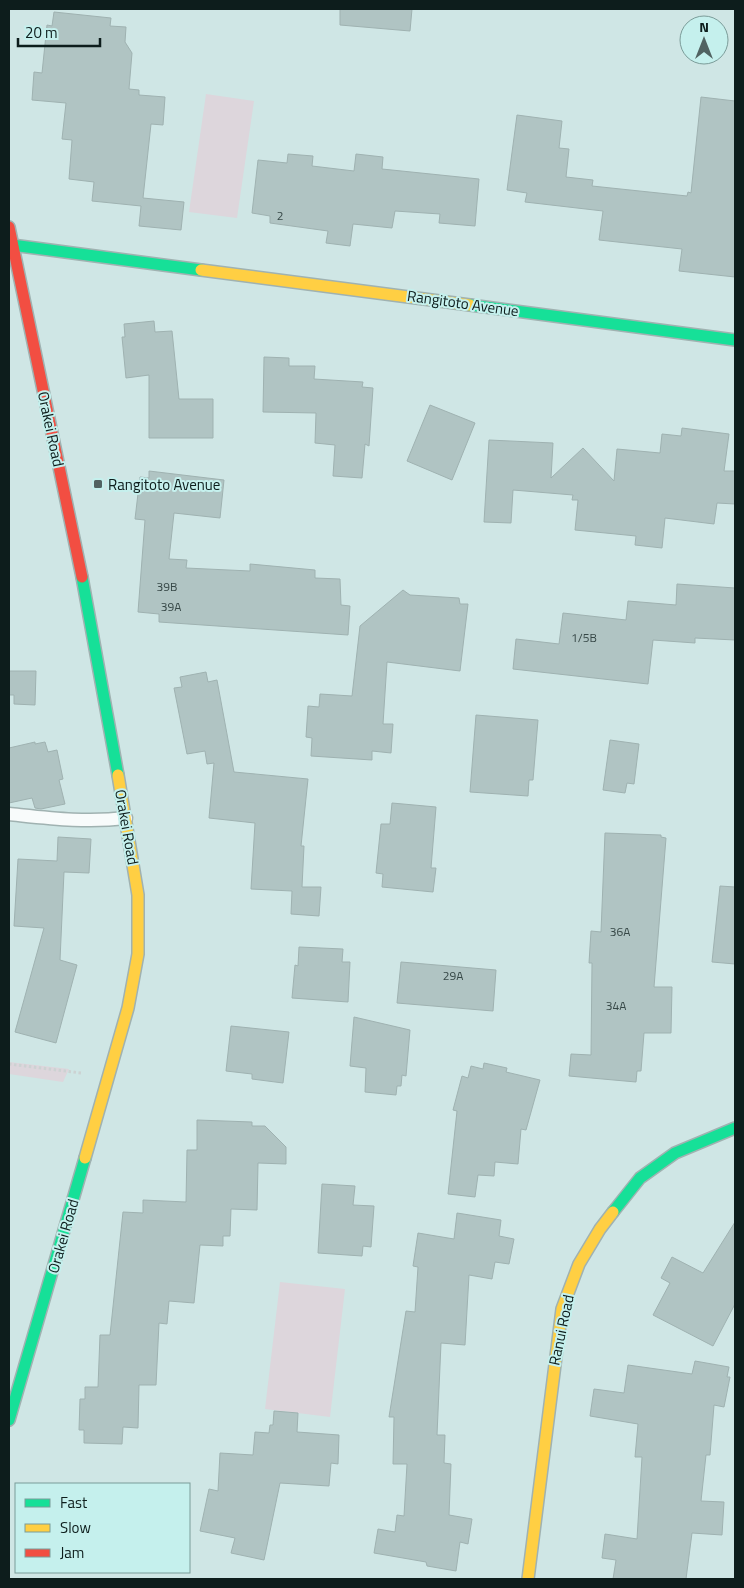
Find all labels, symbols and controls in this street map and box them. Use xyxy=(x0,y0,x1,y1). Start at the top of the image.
scale bar xyxy=(18,15,100,47)
north arrow xyxy=(679,15,729,65)
text: N xyxy=(699,16,709,37)
text: 20 m xyxy=(25,21,58,44)
house number: 2 xyxy=(277,206,283,225)
street label: Rangitoto Avenue xyxy=(406,284,520,322)
street label: Orakei Road xyxy=(32,389,70,469)
place label: Rangitoto Avenue xyxy=(108,473,220,496)
marker: Rangitoto Avenue xyxy=(92,478,104,490)
house number: 39B xyxy=(157,577,177,596)
house number: 39A xyxy=(161,597,181,616)
house number: 1/5B xyxy=(571,628,597,647)
street label: Orakei Road xyxy=(109,787,145,867)
house number: 36A xyxy=(610,922,630,941)
house number: 29A xyxy=(443,966,463,985)
house number: 34A xyxy=(606,996,626,1015)
street label: Orakei Road xyxy=(41,1196,85,1276)
street label: Ranui Road xyxy=(542,1292,580,1368)
legend xyxy=(15,1483,190,1573)
text: Fast xyxy=(60,1491,88,1514)
text: Slow xyxy=(60,1516,91,1539)
text: Jam xyxy=(60,1541,84,1564)

